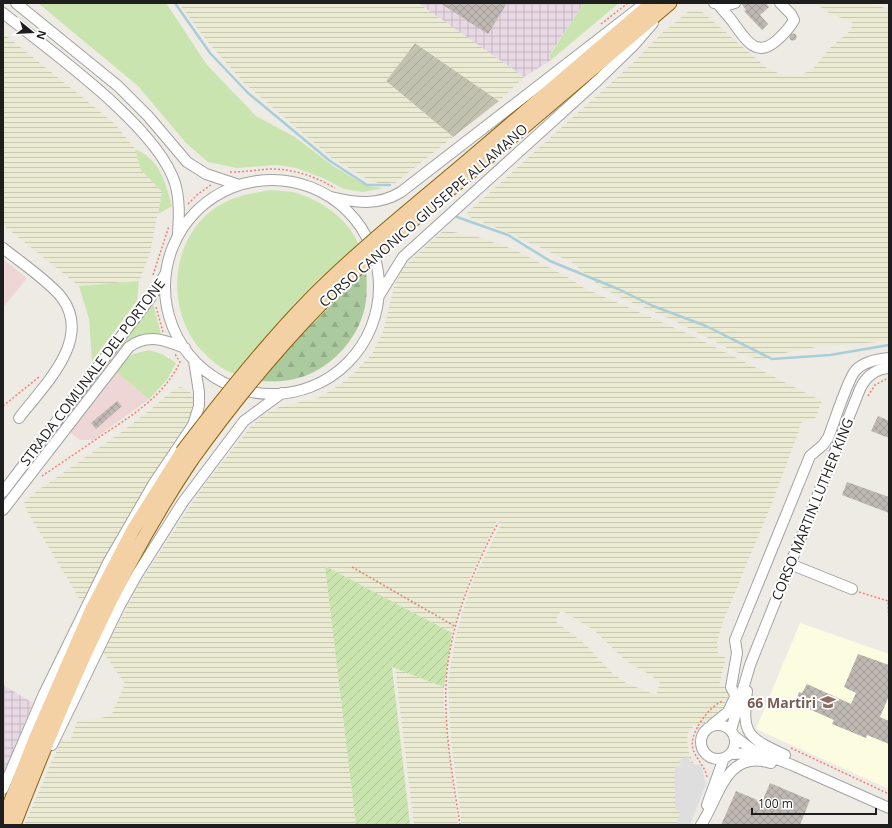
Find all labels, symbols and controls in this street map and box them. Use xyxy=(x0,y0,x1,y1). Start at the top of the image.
north arrow xyxy=(12,12,52,52)
text: N xyxy=(33,29,51,42)
street label: CORSO CANONICO GIUSEPPE ALLAMANO xyxy=(315,119,531,311)
street label: STRADA COMUNALE DEL PORTONE xyxy=(15,274,169,470)
street label: CORSO MARTIN LUTHER KING xyxy=(767,415,857,603)
place label: 66 Martiri xyxy=(747,693,816,712)
school or university icon: 66 Martiri xyxy=(819,693,837,711)
scale bar xyxy=(752,790,876,816)
text: 100 m xyxy=(758,795,793,812)

